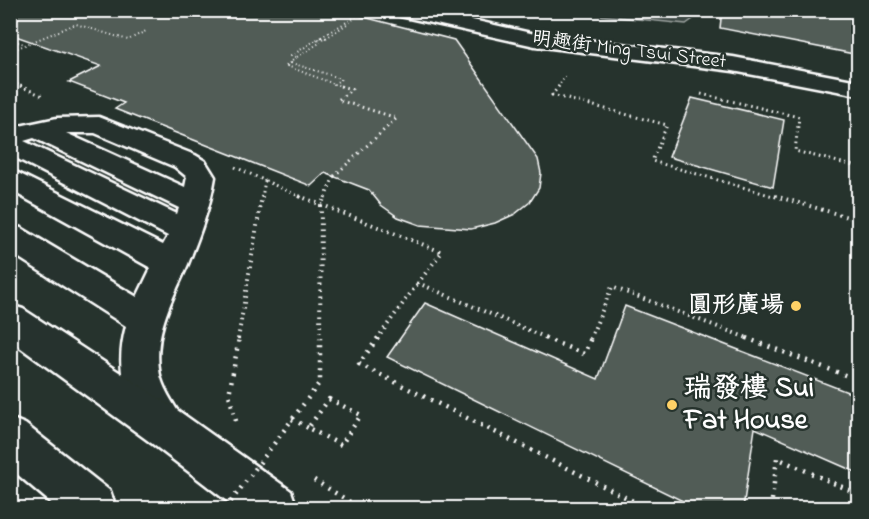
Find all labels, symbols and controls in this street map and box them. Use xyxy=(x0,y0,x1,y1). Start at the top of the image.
street label: 明趣街 Ming Tsui Street xyxy=(530,25,728,78)
place label: 圓形廣場 xyxy=(688,289,784,324)
marker: 圓形廣場 xyxy=(789,299,803,313)
place label: 瑞發樓 Sui Fat House xyxy=(682,369,814,442)
marker: 瑞發樓 Sui Fat House xyxy=(665,398,679,412)

